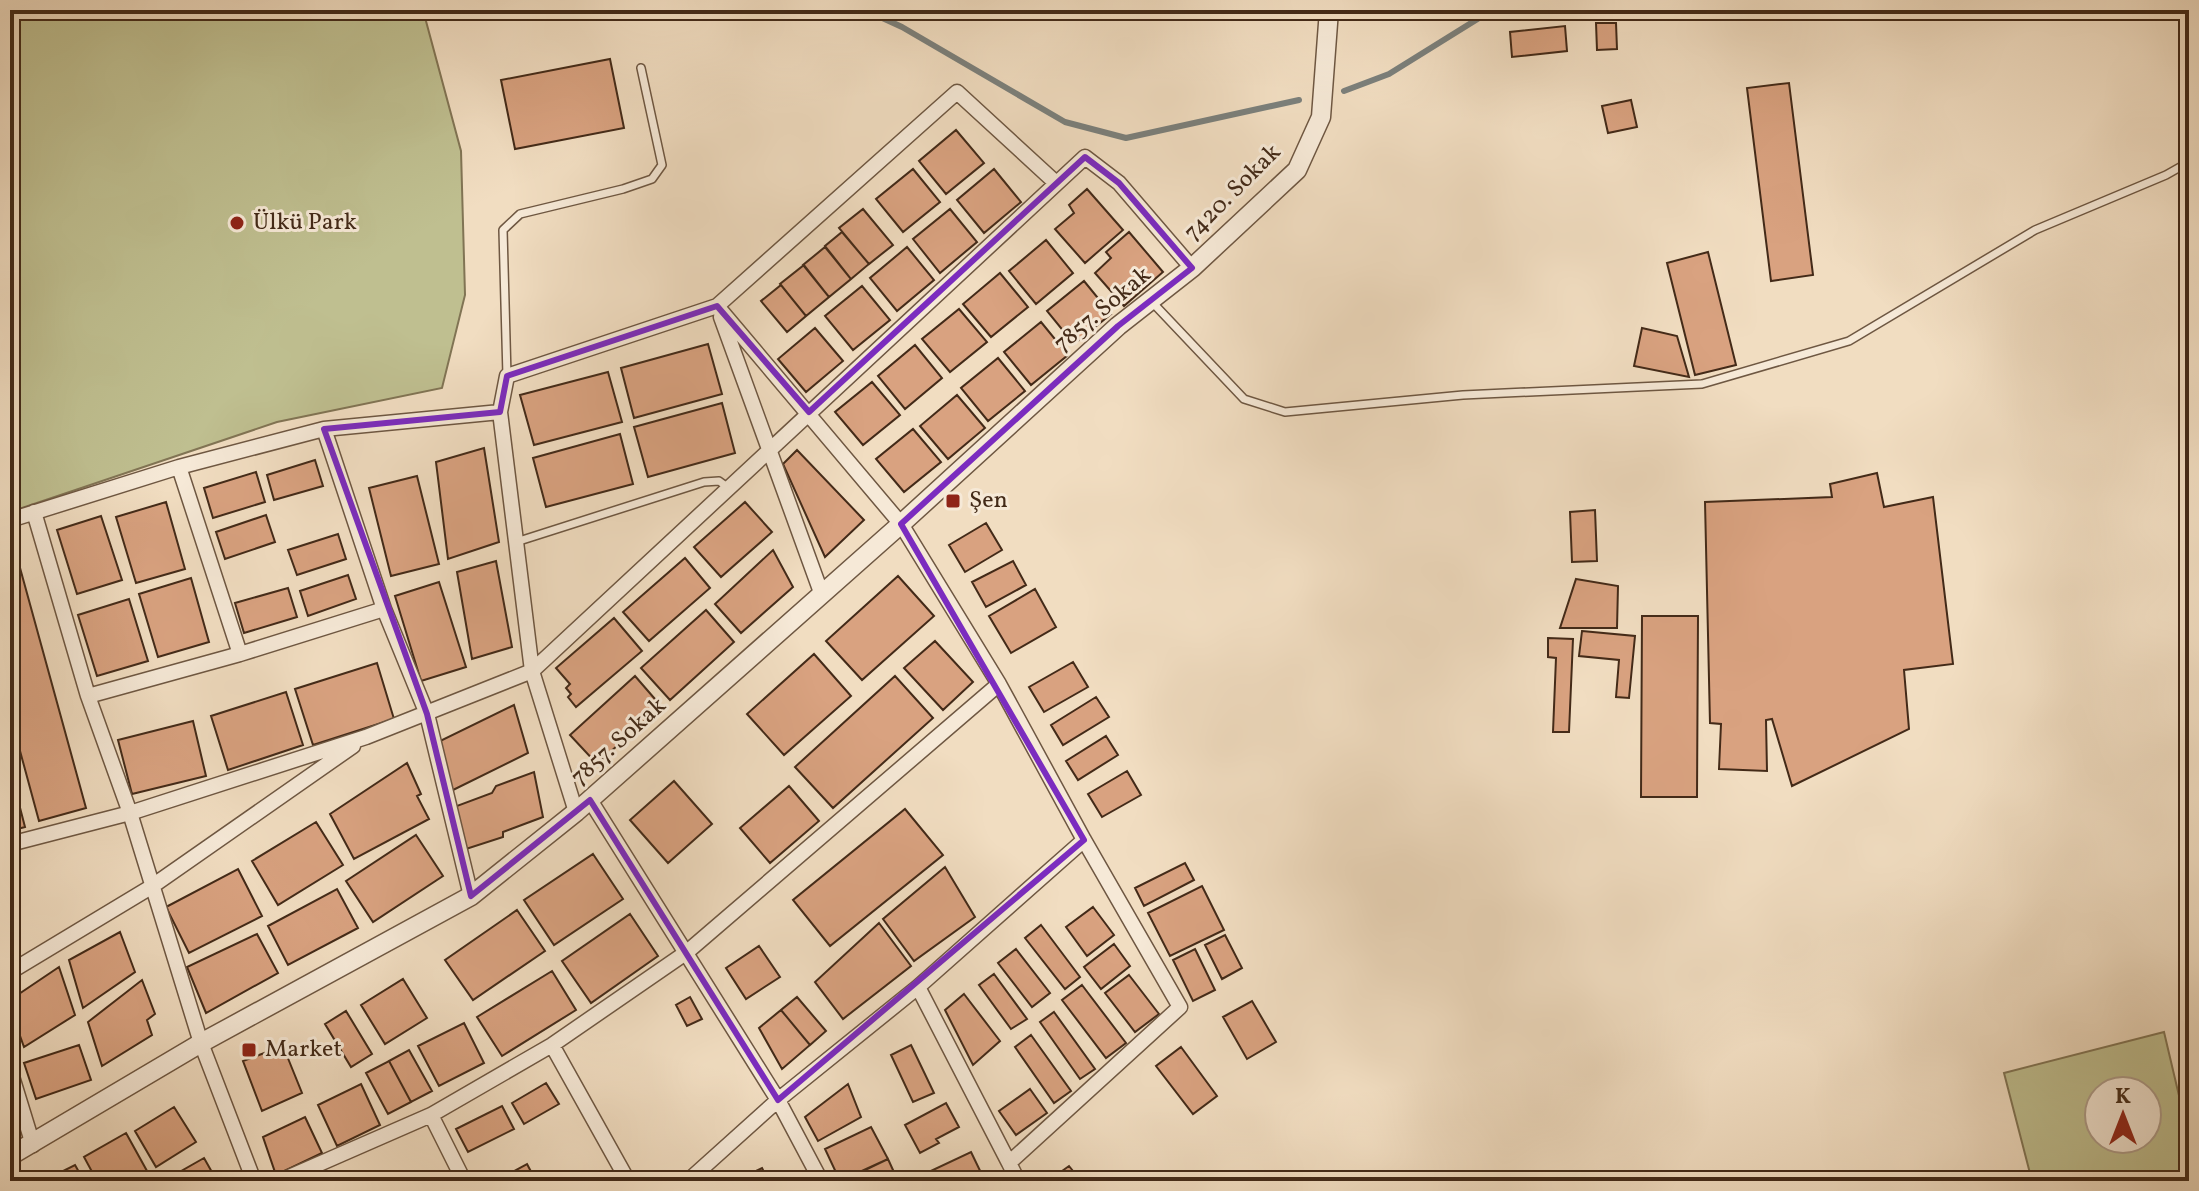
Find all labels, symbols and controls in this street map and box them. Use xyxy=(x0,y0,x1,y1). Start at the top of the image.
street label: 7420. Sokak xyxy=(1177,137,1289,249)
place label: Ülkü Park xyxy=(253,206,357,240)
marker: Ülkü Park xyxy=(228,214,246,232)
street label: 7857. Sokak xyxy=(1047,259,1159,361)
place label: Şen xyxy=(969,484,1008,518)
marker: Şen xyxy=(944,492,962,510)
street label: 7857. Sokak xyxy=(564,690,674,794)
place label: Market xyxy=(265,1033,342,1067)
marker: Market xyxy=(240,1041,258,1059)
north arrow xyxy=(2083,1075,2163,1155)
text: K xyxy=(2115,1082,2131,1113)

